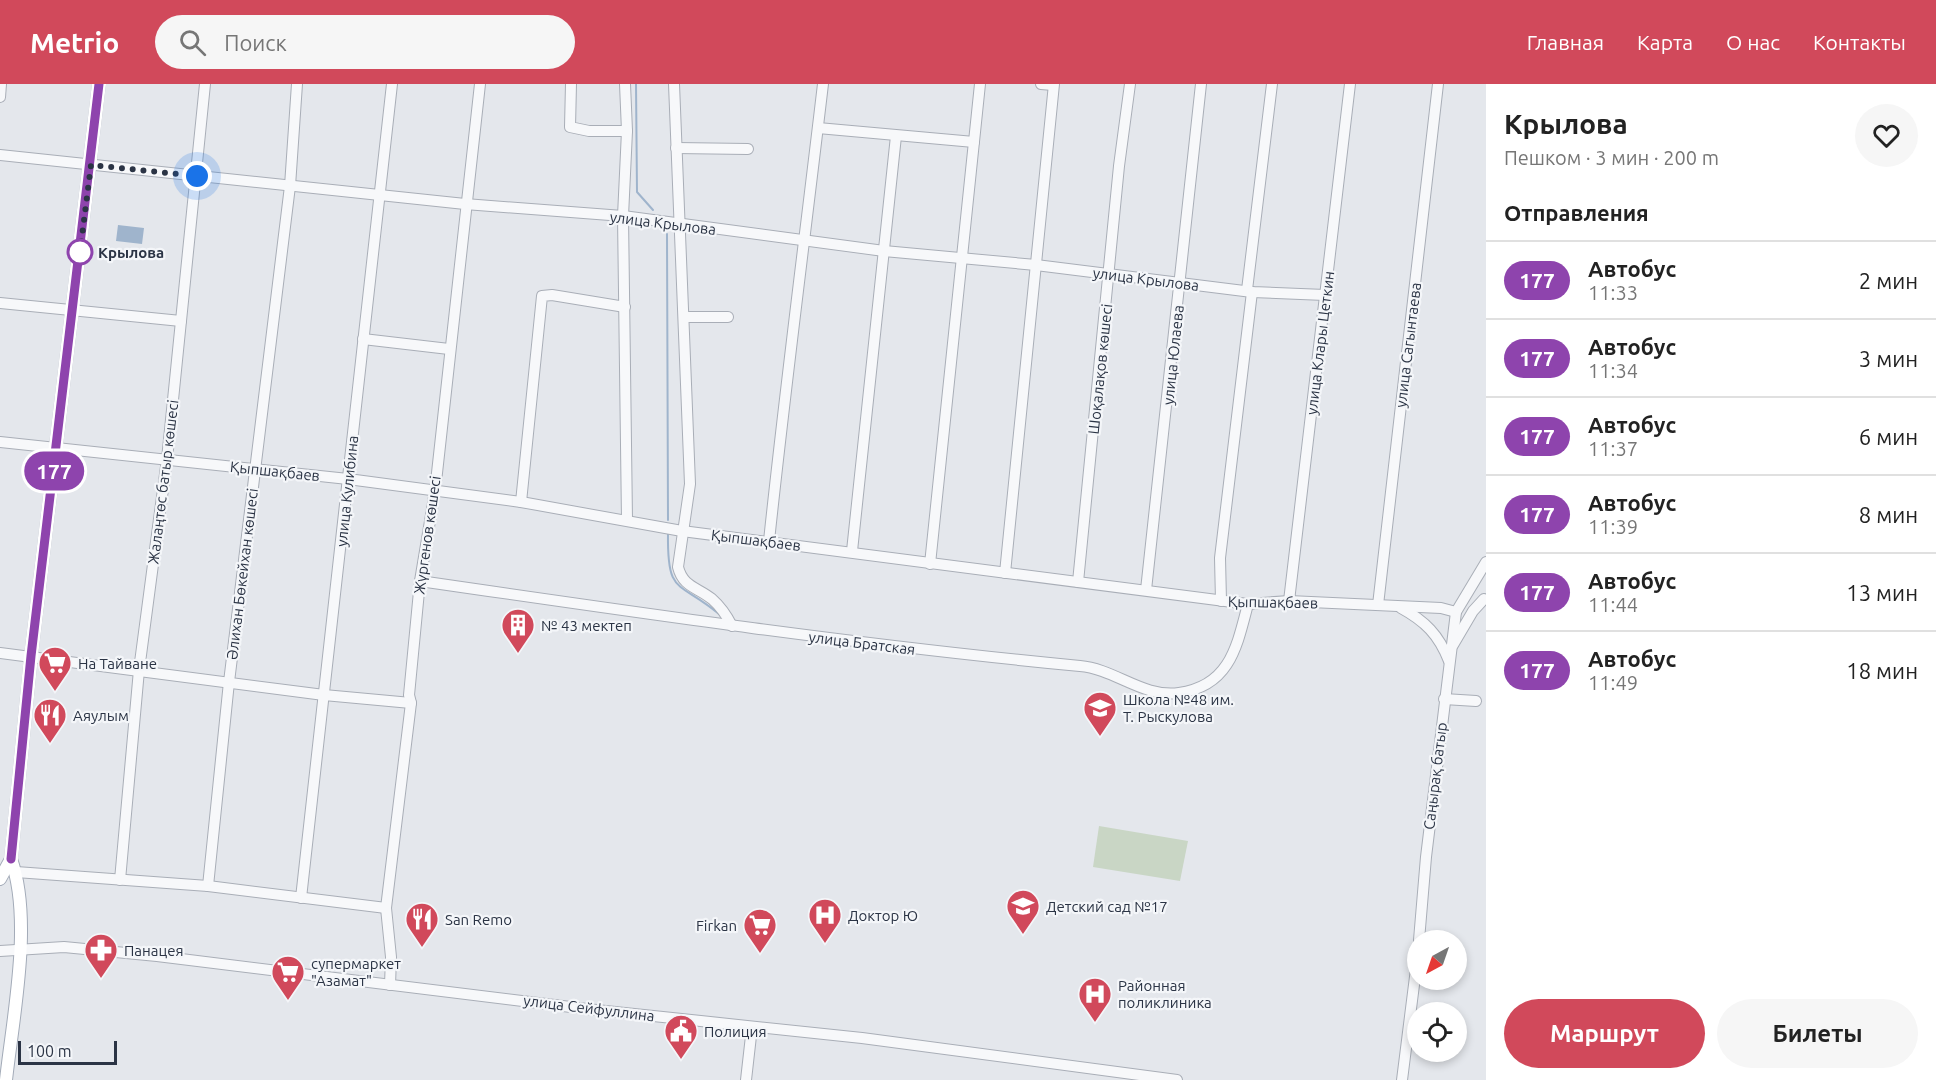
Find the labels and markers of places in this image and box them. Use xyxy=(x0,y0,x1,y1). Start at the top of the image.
marker: Крылова xyxy=(67,239,93,265)
place label: Крылова xyxy=(98,244,164,261)
building icon: № 43 мектеп xyxy=(500,607,536,654)
place label: № 43 мектеп xyxy=(541,617,632,634)
supermarket icon: На Тайване xyxy=(37,645,73,692)
place label: На Тайване xyxy=(78,655,157,672)
school or university icon: Школа №48 им. Т. Рыскулова xyxy=(1082,690,1118,737)
place label: Школа №48 им. Т. Рыскулова xyxy=(1123,691,1234,725)
restaurant icon: Аяулым xyxy=(32,697,68,744)
place label: Аяулым xyxy=(73,707,129,724)
school or university icon: Детский сад №17 xyxy=(1005,888,1041,935)
hospital icon: Доктор Ю xyxy=(807,897,843,944)
place label: Детский сад №17 xyxy=(1046,898,1168,915)
restaurant icon: San Remo xyxy=(404,901,440,948)
supermarket icon: Firkan xyxy=(742,907,778,954)
place label: Доктор Ю xyxy=(848,907,918,924)
place label: San Remo xyxy=(445,911,512,928)
place label: Firkan xyxy=(696,917,737,934)
pharmacy icon: Панацея xyxy=(83,932,119,979)
place label: Панацея xyxy=(124,942,184,959)
supermarket icon: супермаркет "Азамат" xyxy=(270,954,306,1001)
place label: супермаркет "Азамат" xyxy=(311,955,401,989)
hospital icon: Районная поликлиника xyxy=(1077,976,1113,1023)
place label: Районная поликлиника xyxy=(1118,977,1212,1011)
public building icon: Полиция xyxy=(663,1013,699,1060)
place label: Полиция xyxy=(704,1023,766,1040)

